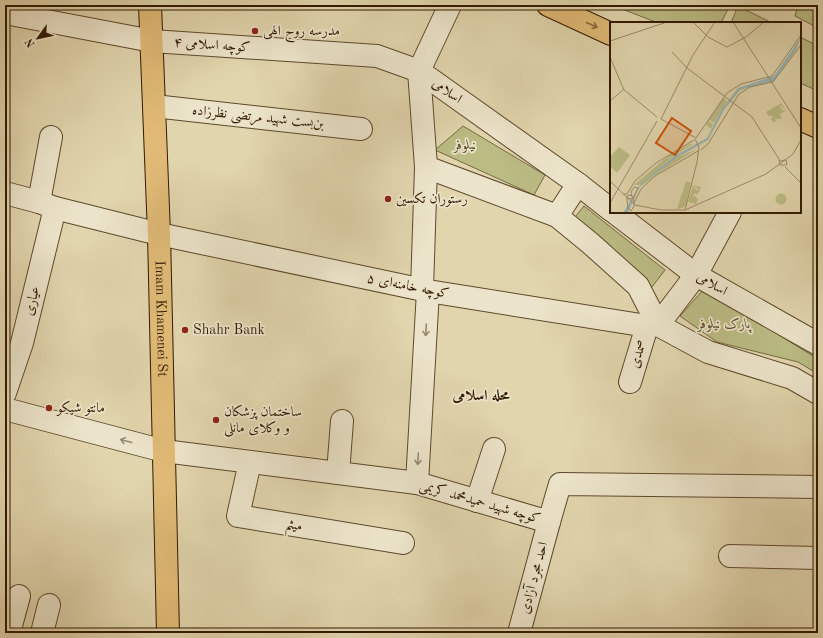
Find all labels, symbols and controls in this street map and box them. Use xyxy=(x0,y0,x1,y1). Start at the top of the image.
north arrow xyxy=(18,18,58,58)
one-way arrow xyxy=(586,22,598,29)
inset map xyxy=(610,22,801,213)
place label: مدرسه روح الهی xyxy=(263,24,340,43)
marker: مدرسه روح الهی xyxy=(250,26,260,36)
street label: کوچه اسلامی ۴ xyxy=(173,35,251,57)
text: N xyxy=(24,36,38,49)
street label: اسلامی xyxy=(429,76,464,107)
street label: بن‌بست شهید مرتضی نظرزاده xyxy=(191,103,325,133)
park label: نیلوفر xyxy=(452,138,477,153)
place label: رستوران تکسین xyxy=(396,191,468,207)
marker: رستوران تکسین xyxy=(383,194,393,204)
street label: Imam Khamenei St xyxy=(153,260,169,377)
street label: اسلامی xyxy=(694,270,730,299)
street label: کوچه خامنه‌ای ۵ xyxy=(365,271,450,303)
street label: عیاری xyxy=(22,285,43,317)
park label: پارک نیلوفر xyxy=(696,317,752,334)
place label: Shahr Bank xyxy=(193,323,265,337)
one-way arrow xyxy=(422,323,429,336)
marker: Shahr Bank xyxy=(180,325,190,335)
street label: صمدی xyxy=(627,338,650,370)
district label: محله اسلامی xyxy=(451,388,511,404)
place label: مانتو شیکو xyxy=(55,400,105,416)
marker: مانتو شیکو xyxy=(44,403,54,413)
place label: ساختمان پزشکان و وکلای مانلی xyxy=(224,404,302,437)
marker: ساختمان پزشکان و وکلای مانلی xyxy=(211,415,221,425)
one-way arrow xyxy=(120,436,133,444)
one-way arrow xyxy=(414,452,422,465)
street label: کوچه شهید حمیدمحمد کریمی xyxy=(417,477,542,528)
street label: میثم xyxy=(284,517,303,539)
street label: احد مجرد آزادی xyxy=(516,540,551,616)

